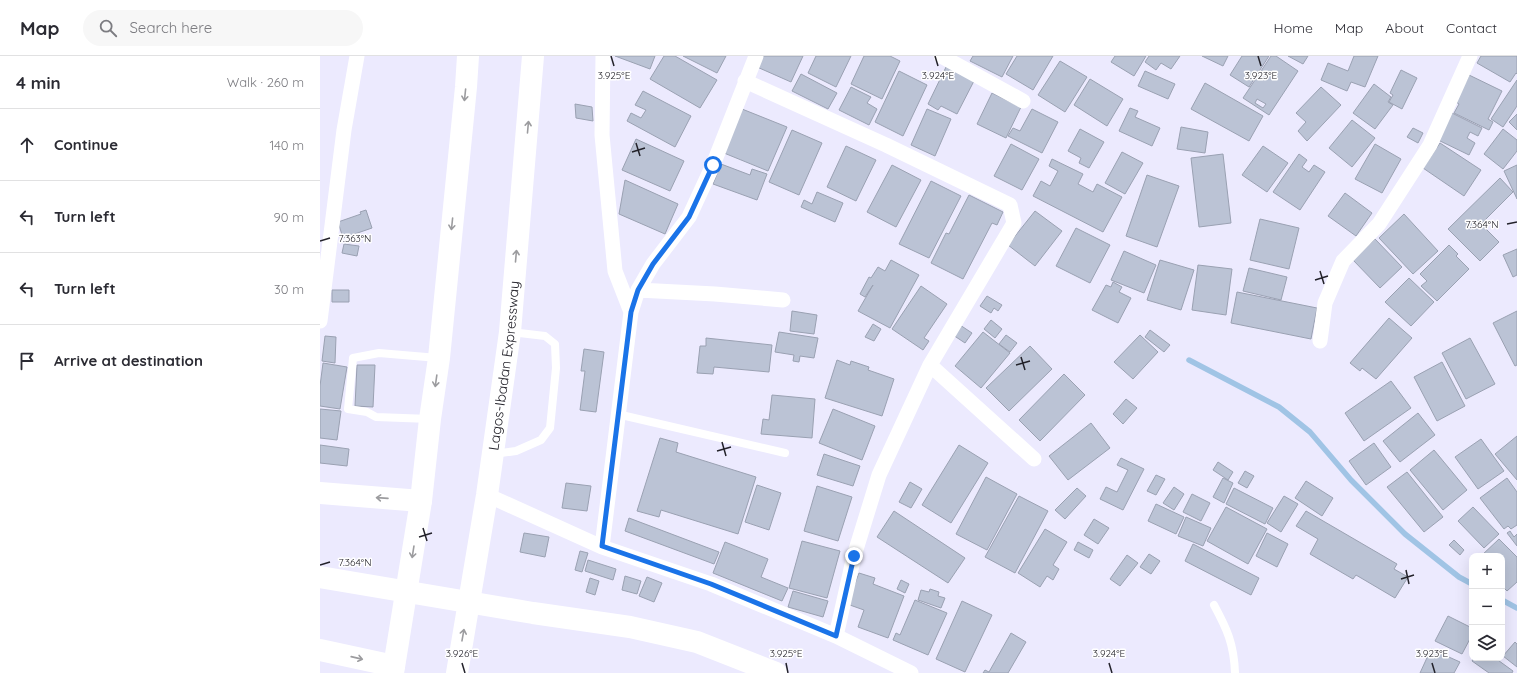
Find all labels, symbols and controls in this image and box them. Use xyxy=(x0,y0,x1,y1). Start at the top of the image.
search box xyxy=(83,10,363,46)
text: Map xyxy=(20,16,59,40)
icon: search xyxy=(97,17,119,39)
text: Search here xyxy=(129,18,212,37)
text: Home xyxy=(1274,19,1313,37)
text: Map xyxy=(1335,19,1363,37)
text: About xyxy=(1385,19,1424,37)
text: Contact xyxy=(1446,19,1497,37)
text: 3.925°E xyxy=(598,69,631,82)
text: 3.924°E xyxy=(922,69,954,82)
text: 3.923°E xyxy=(1245,69,1278,82)
text: 4 min xyxy=(16,72,61,93)
text: Walk · 260 m xyxy=(227,74,304,90)
one-way arrow xyxy=(462,88,469,101)
one-way arrow xyxy=(524,121,531,134)
icon: ahead xyxy=(16,134,38,156)
text: Continue xyxy=(54,135,118,154)
text: 140 m xyxy=(269,137,304,153)
route start xyxy=(704,156,722,174)
icon: left xyxy=(16,206,38,228)
text: Turn left xyxy=(54,207,116,226)
text: 90 m xyxy=(274,209,304,225)
one-way arrow xyxy=(449,217,456,230)
text: 7.364°N xyxy=(1466,218,1498,231)
text: 7.363°N xyxy=(339,232,371,245)
one-way arrow xyxy=(513,250,520,263)
icon: left xyxy=(16,278,38,300)
text: Turn left xyxy=(54,279,116,298)
street label: Lagos-Ibadan Expressway xyxy=(484,280,523,452)
text: 30 m xyxy=(274,281,304,297)
icon: arrive xyxy=(16,350,38,372)
text: Arrive at destination xyxy=(54,351,203,370)
one-way arrow xyxy=(432,374,440,387)
one-way arrow xyxy=(376,494,389,501)
one-way arrow xyxy=(409,545,417,558)
route end xyxy=(845,547,863,565)
map controls xyxy=(1469,553,1505,661)
button: + xyxy=(1469,553,1505,589)
text: 7.364°N xyxy=(339,556,371,569)
button: − xyxy=(1469,589,1505,625)
button: layers xyxy=(1469,625,1505,661)
one-way arrow xyxy=(459,628,467,641)
text: 3.926°E xyxy=(446,647,479,660)
text: 3.925°E xyxy=(770,647,803,660)
text: 3.924°E xyxy=(1093,647,1125,660)
text: 3.923°E xyxy=(1416,647,1449,660)
one-way arrow xyxy=(350,655,363,662)

